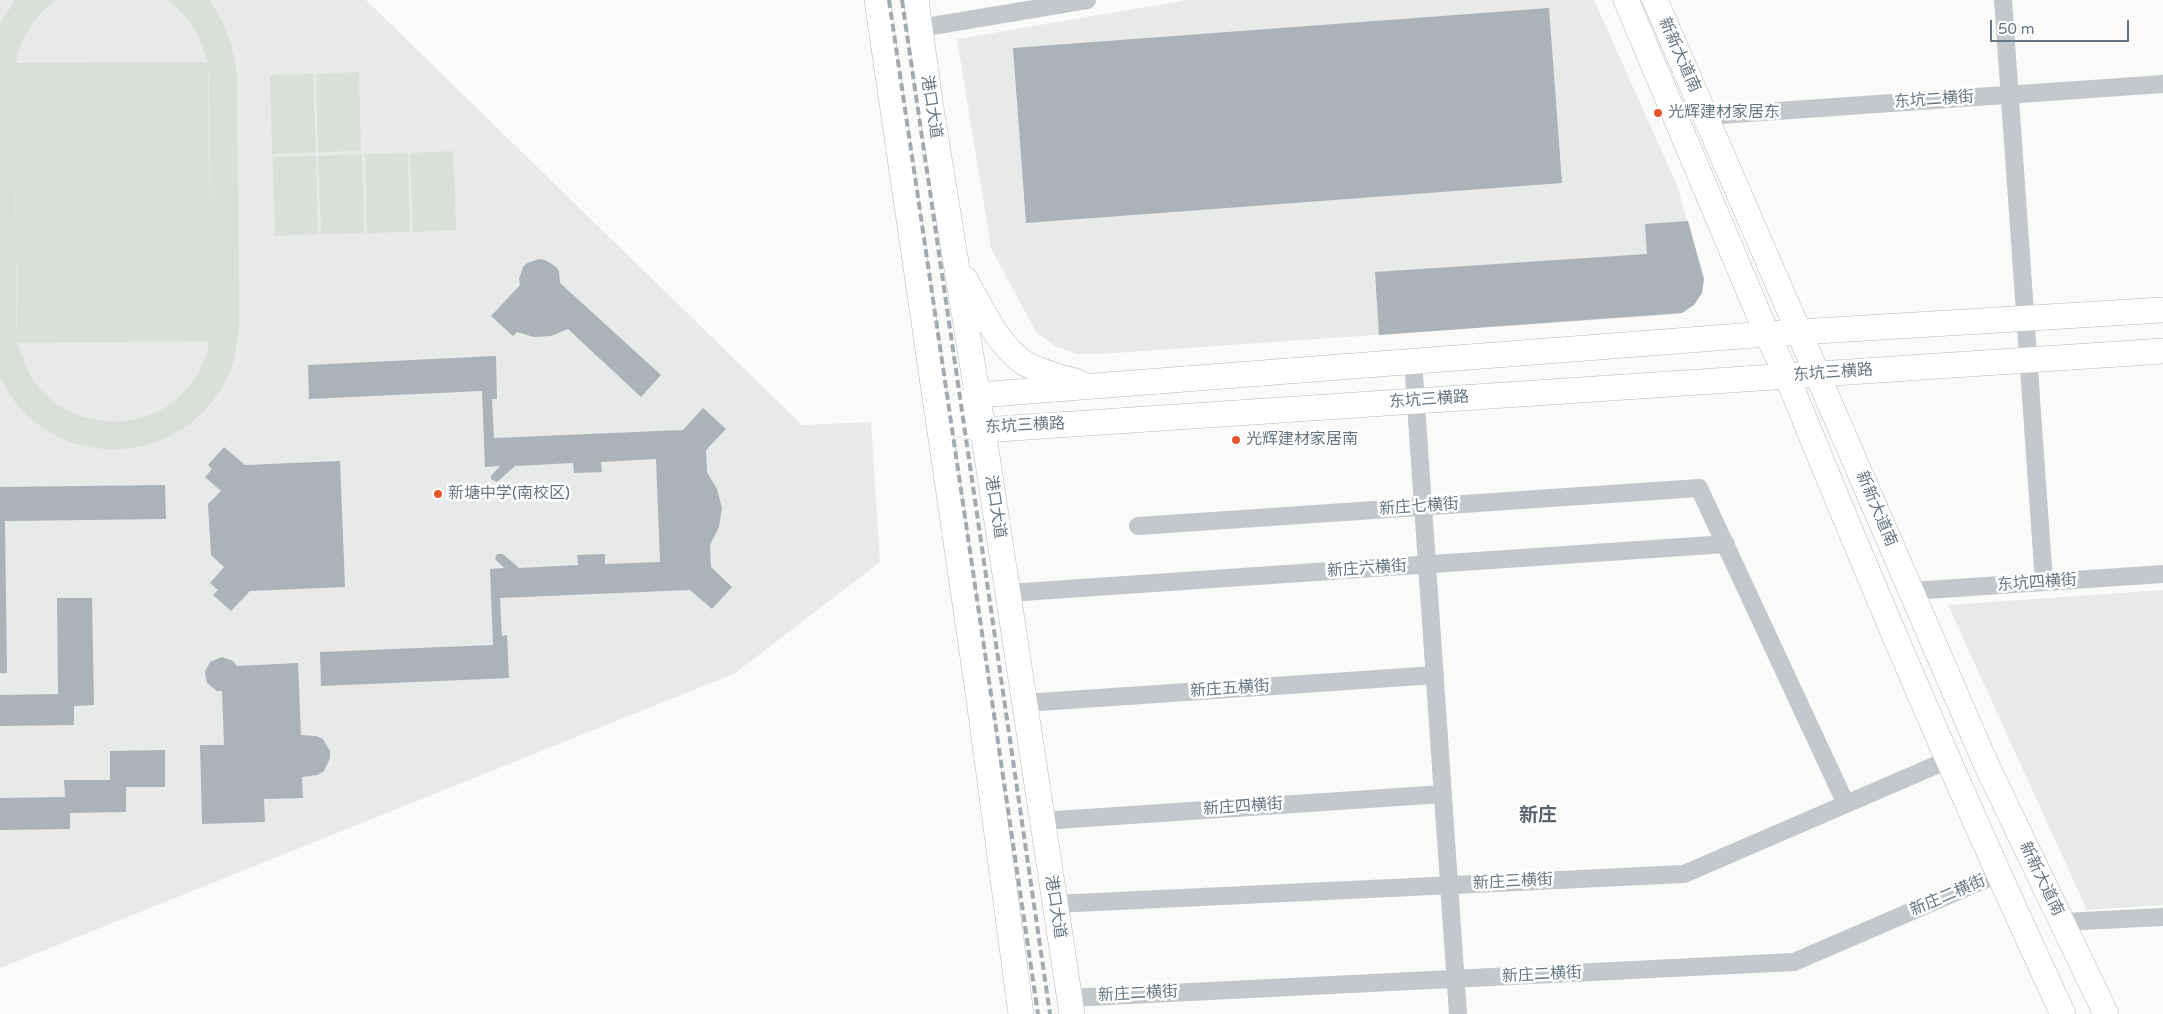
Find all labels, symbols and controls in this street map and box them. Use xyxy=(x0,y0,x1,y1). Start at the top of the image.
scale bar xyxy=(1993,10,2132,42)
street label: 新新大道南 xyxy=(1654,15,1704,95)
text: 50 m xyxy=(1998,20,2035,38)
street label: 港口大道 xyxy=(917,74,945,140)
street label: 东坑二横街 xyxy=(1893,88,1975,112)
place label: 光辉建材家居东 xyxy=(1668,103,1780,123)
marker: 光辉建材家居东 xyxy=(1652,107,1664,119)
street label: 东坑三横路 xyxy=(1792,361,1874,385)
street label: 东坑三横路 xyxy=(1388,388,1470,412)
street label: 东坑三横路 xyxy=(985,414,1065,438)
place label: 光辉建材家居南 xyxy=(1246,430,1358,450)
marker: 光辉建材家居南 xyxy=(1230,434,1242,446)
street label: 新新大道南 xyxy=(1852,468,1900,550)
street label: 港口大道 xyxy=(981,474,1009,540)
place label: 新塘中学(南校区) xyxy=(448,484,570,504)
marker: 新塘中学(南校区) xyxy=(432,488,444,500)
street label: 新庄七横街 xyxy=(1378,495,1460,519)
street label: 新庄六横街 xyxy=(1326,557,1408,581)
street label: 东坑四横街 xyxy=(1996,571,2078,595)
street label: 新庄五横街 xyxy=(1189,677,1271,701)
street label: 新庄四横街 xyxy=(1202,795,1284,819)
district label: 新庄 xyxy=(1519,805,1557,827)
street label: 新新大道南 xyxy=(2015,839,2067,919)
street label: 新庄三横街 xyxy=(1473,870,1553,894)
street label: 新庄二横街 xyxy=(1907,872,1989,920)
street label: 港口大道 xyxy=(1041,874,1069,940)
street label: 新庄二横街 xyxy=(1502,963,1582,987)
street label: 新庄二横街 xyxy=(1098,982,1178,1006)

